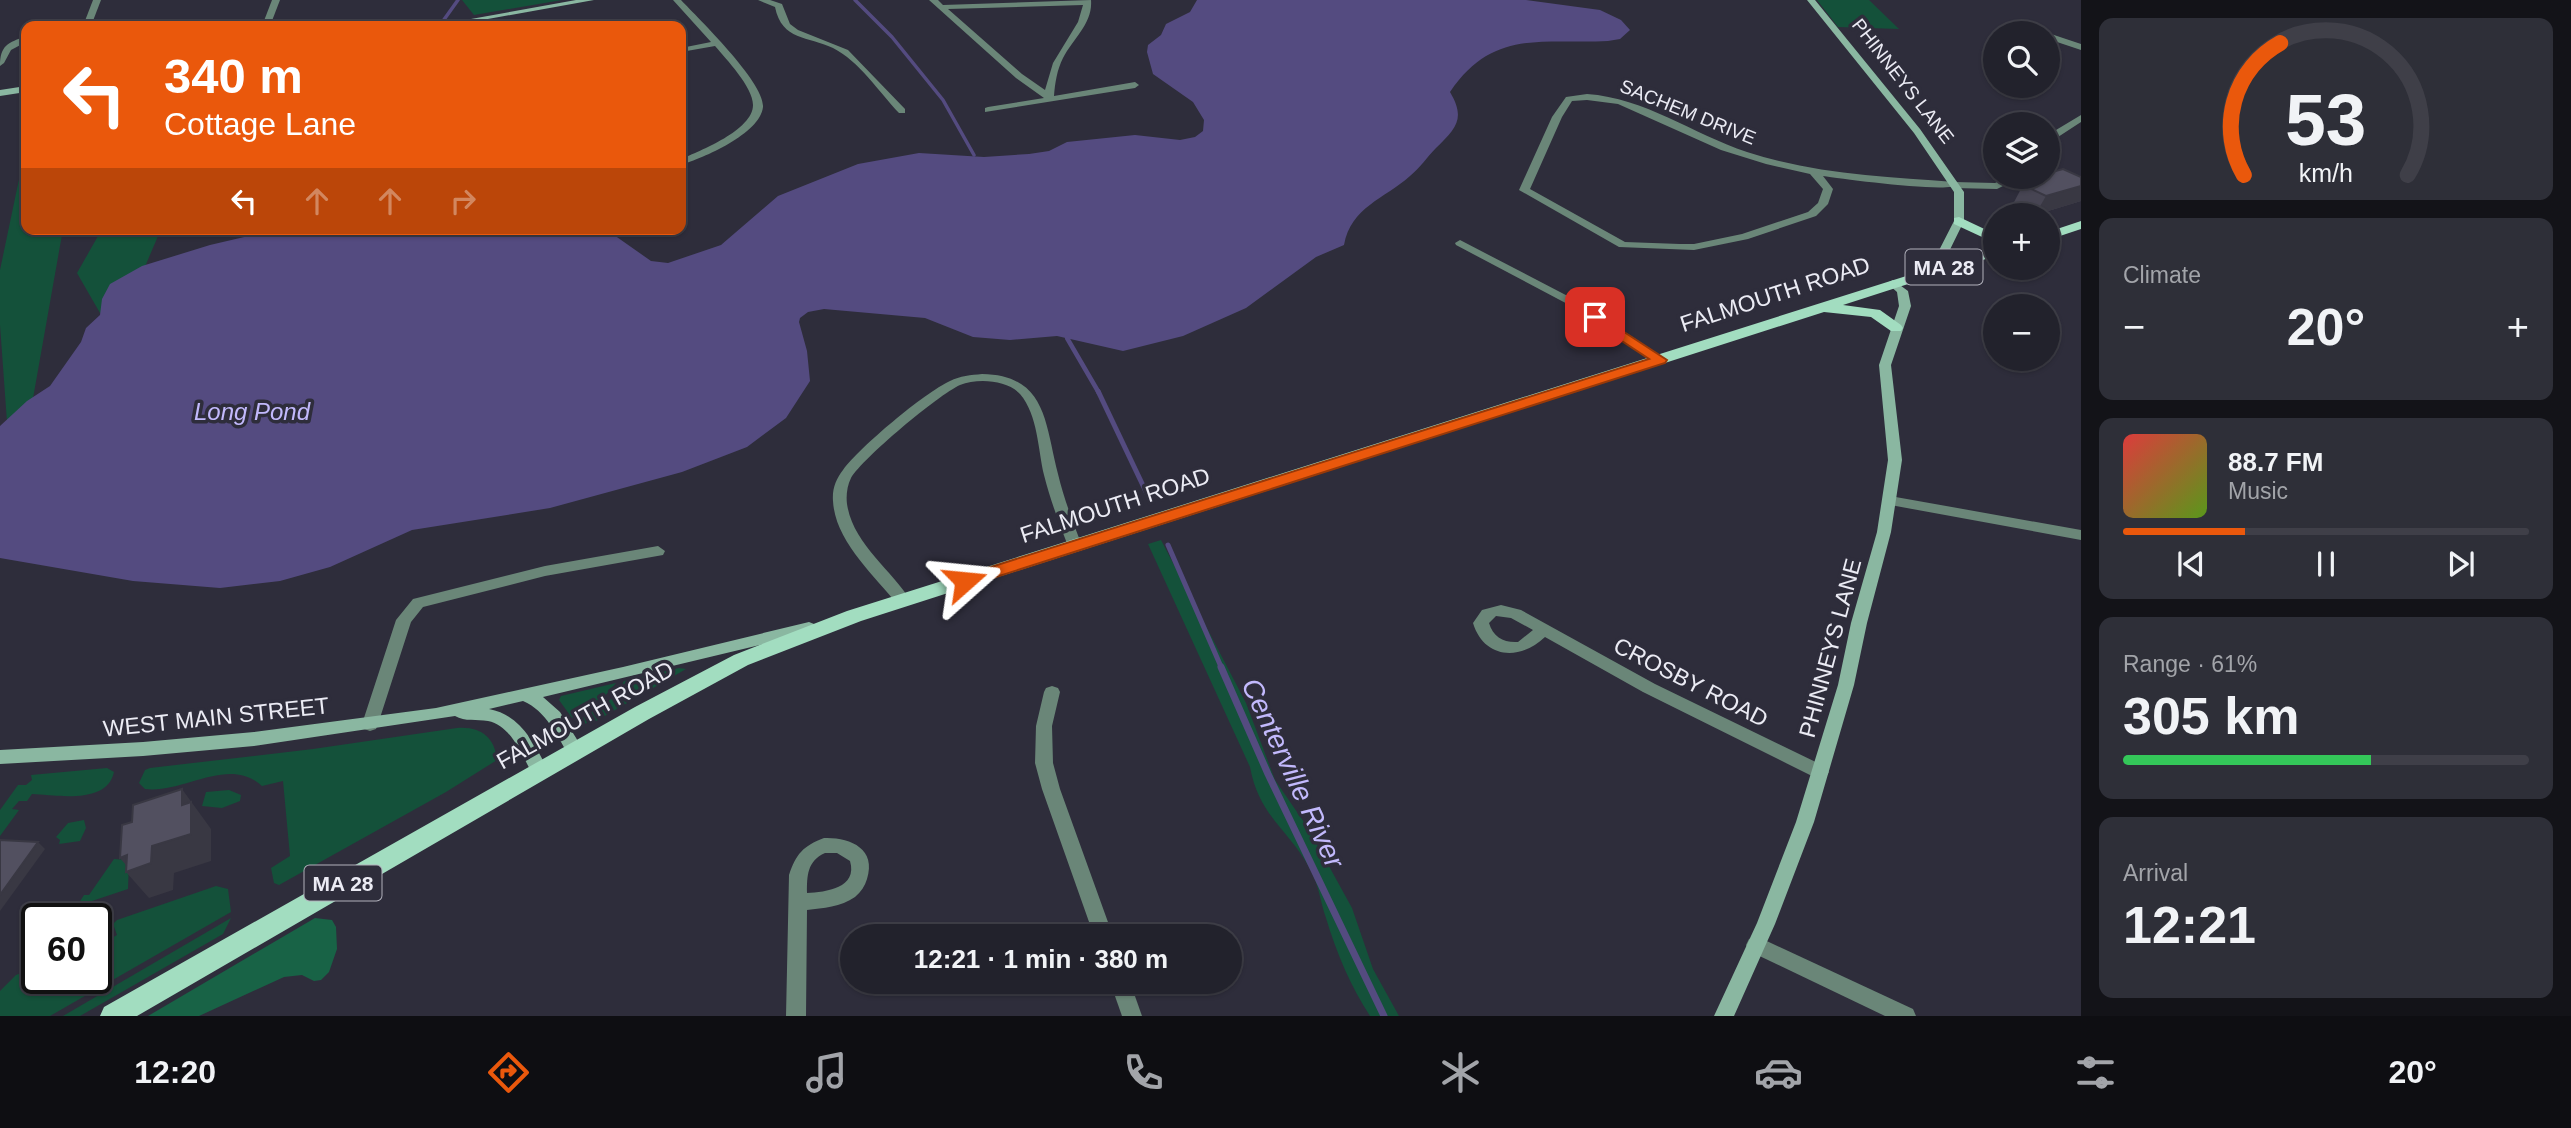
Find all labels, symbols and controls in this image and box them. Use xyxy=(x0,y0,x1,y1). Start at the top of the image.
street label: PHINNEYS LANE xyxy=(1848,15,1958,147)
map controls xyxy=(1983,21,2060,371)
button: search xyxy=(1983,21,2060,98)
icon: left xyxy=(49,49,140,140)
text: 340 m xyxy=(164,49,303,103)
street label: SACHEM DRIVE xyxy=(1617,75,1759,149)
text: 53 xyxy=(2286,79,2366,160)
text: Cottage Lane xyxy=(164,106,356,142)
button: layers xyxy=(1983,112,2060,189)
text: km/h xyxy=(2299,159,2353,187)
icon: left xyxy=(225,182,263,220)
icon: ahead xyxy=(298,182,336,220)
icon: ahead xyxy=(371,182,409,220)
icon: right xyxy=(444,182,482,220)
button: + xyxy=(1983,203,2060,280)
road number: MA 28 xyxy=(1906,250,1982,284)
street label: FALMOUTH ROAD xyxy=(1677,251,1873,337)
text: Climate xyxy=(2123,262,2201,288)
pin xyxy=(1565,287,1625,347)
button: − xyxy=(1983,294,2060,371)
icon: arrive xyxy=(1576,298,1614,336)
text: 20° xyxy=(2287,298,2365,356)
text: − xyxy=(2123,306,2145,348)
text: + xyxy=(2507,306,2529,348)
water label: Long Pond xyxy=(194,398,311,425)
text: 88.7 FM xyxy=(2228,447,2323,477)
street label: FALMOUTH ROAD xyxy=(1017,462,1213,548)
text: Music xyxy=(2228,478,2288,504)
position arrow xyxy=(928,544,1002,618)
icon: previous xyxy=(2172,545,2210,583)
icon: pause xyxy=(2307,545,2345,583)
icon: next xyxy=(2442,545,2480,583)
street label: PHINNEYS LANE xyxy=(1794,556,1866,740)
street label: CROSBY ROAD xyxy=(1610,632,1772,732)
text: Range · 61% xyxy=(2123,651,2257,677)
street label: FALMOUTH ROAD xyxy=(492,656,678,774)
water label: Centerville River xyxy=(1236,673,1351,874)
text: 305 km xyxy=(2123,687,2299,745)
street label: WEST MAIN STREET xyxy=(102,692,330,742)
text: Arrival xyxy=(2123,860,2188,886)
road number: MA 28 xyxy=(304,866,382,900)
text: 12:21 xyxy=(2123,896,2256,954)
speed limit sign: 60 xyxy=(21,903,112,994)
text: 12:21 · 1 min · 380 m xyxy=(914,944,1168,974)
icon: directions xyxy=(484,1048,533,1097)
icon: music xyxy=(802,1048,851,1097)
icon: phone xyxy=(1119,1048,1168,1097)
icon: climate xyxy=(1436,1048,1485,1097)
icon: car xyxy=(1754,1048,1803,1097)
icon: filters xyxy=(2071,1048,2120,1097)
text: 12:20 xyxy=(134,1054,216,1090)
text: 20° xyxy=(2388,1054,2437,1090)

